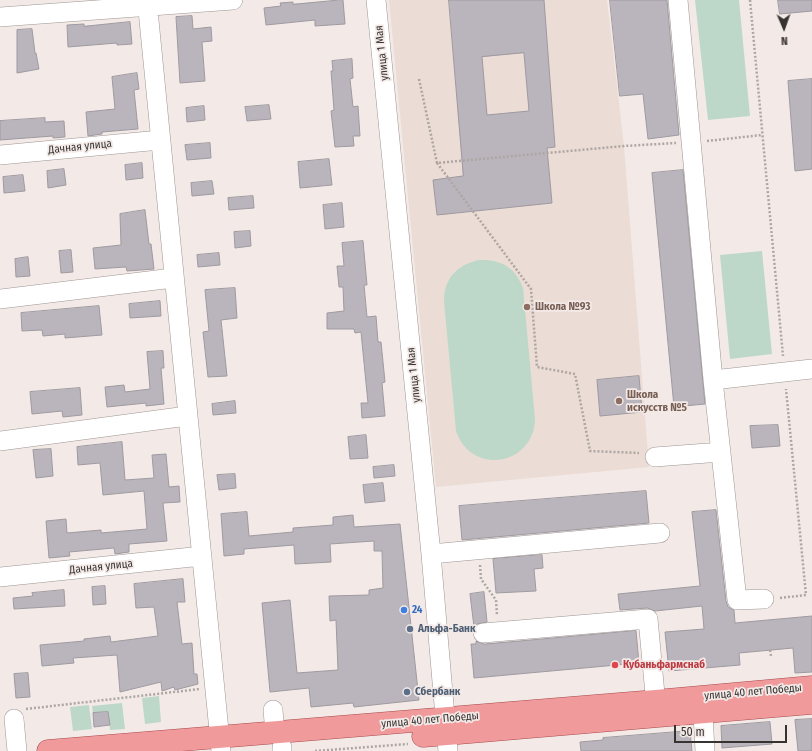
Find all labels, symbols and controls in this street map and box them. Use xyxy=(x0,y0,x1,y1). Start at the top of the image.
north arrow xyxy=(764,8,804,48)
street label: улица 1 Мая xyxy=(373,25,391,81)
text: N xyxy=(781,34,788,47)
street label: Дачная улица xyxy=(48,137,112,157)
place label: Школа №93 xyxy=(535,300,591,314)
marker: Школа №93 xyxy=(522,302,532,312)
street label: улица 1 Мая xyxy=(405,347,423,403)
place label: Школа искусств №5 xyxy=(627,388,687,414)
marker: Школа искусств №5 xyxy=(614,396,624,406)
street label: Дачная улица xyxy=(69,557,133,577)
place label: 24 xyxy=(412,603,423,617)
marker: 24 xyxy=(399,605,409,615)
place label: Альфа-Банк xyxy=(418,622,475,636)
marker: Альфа-Банк xyxy=(405,624,415,634)
place label: Кубаньфармснаб xyxy=(623,658,705,672)
marker: Кубаньфармснаб xyxy=(610,660,620,670)
street label: улица 40 лет Победы xyxy=(704,681,802,703)
place label: Сбербанк xyxy=(415,685,460,699)
marker: Сбербанк xyxy=(402,687,412,697)
street label: улица 40 лет Победы xyxy=(381,709,479,731)
scale bar xyxy=(676,717,789,743)
text: 50 m xyxy=(681,725,705,739)

